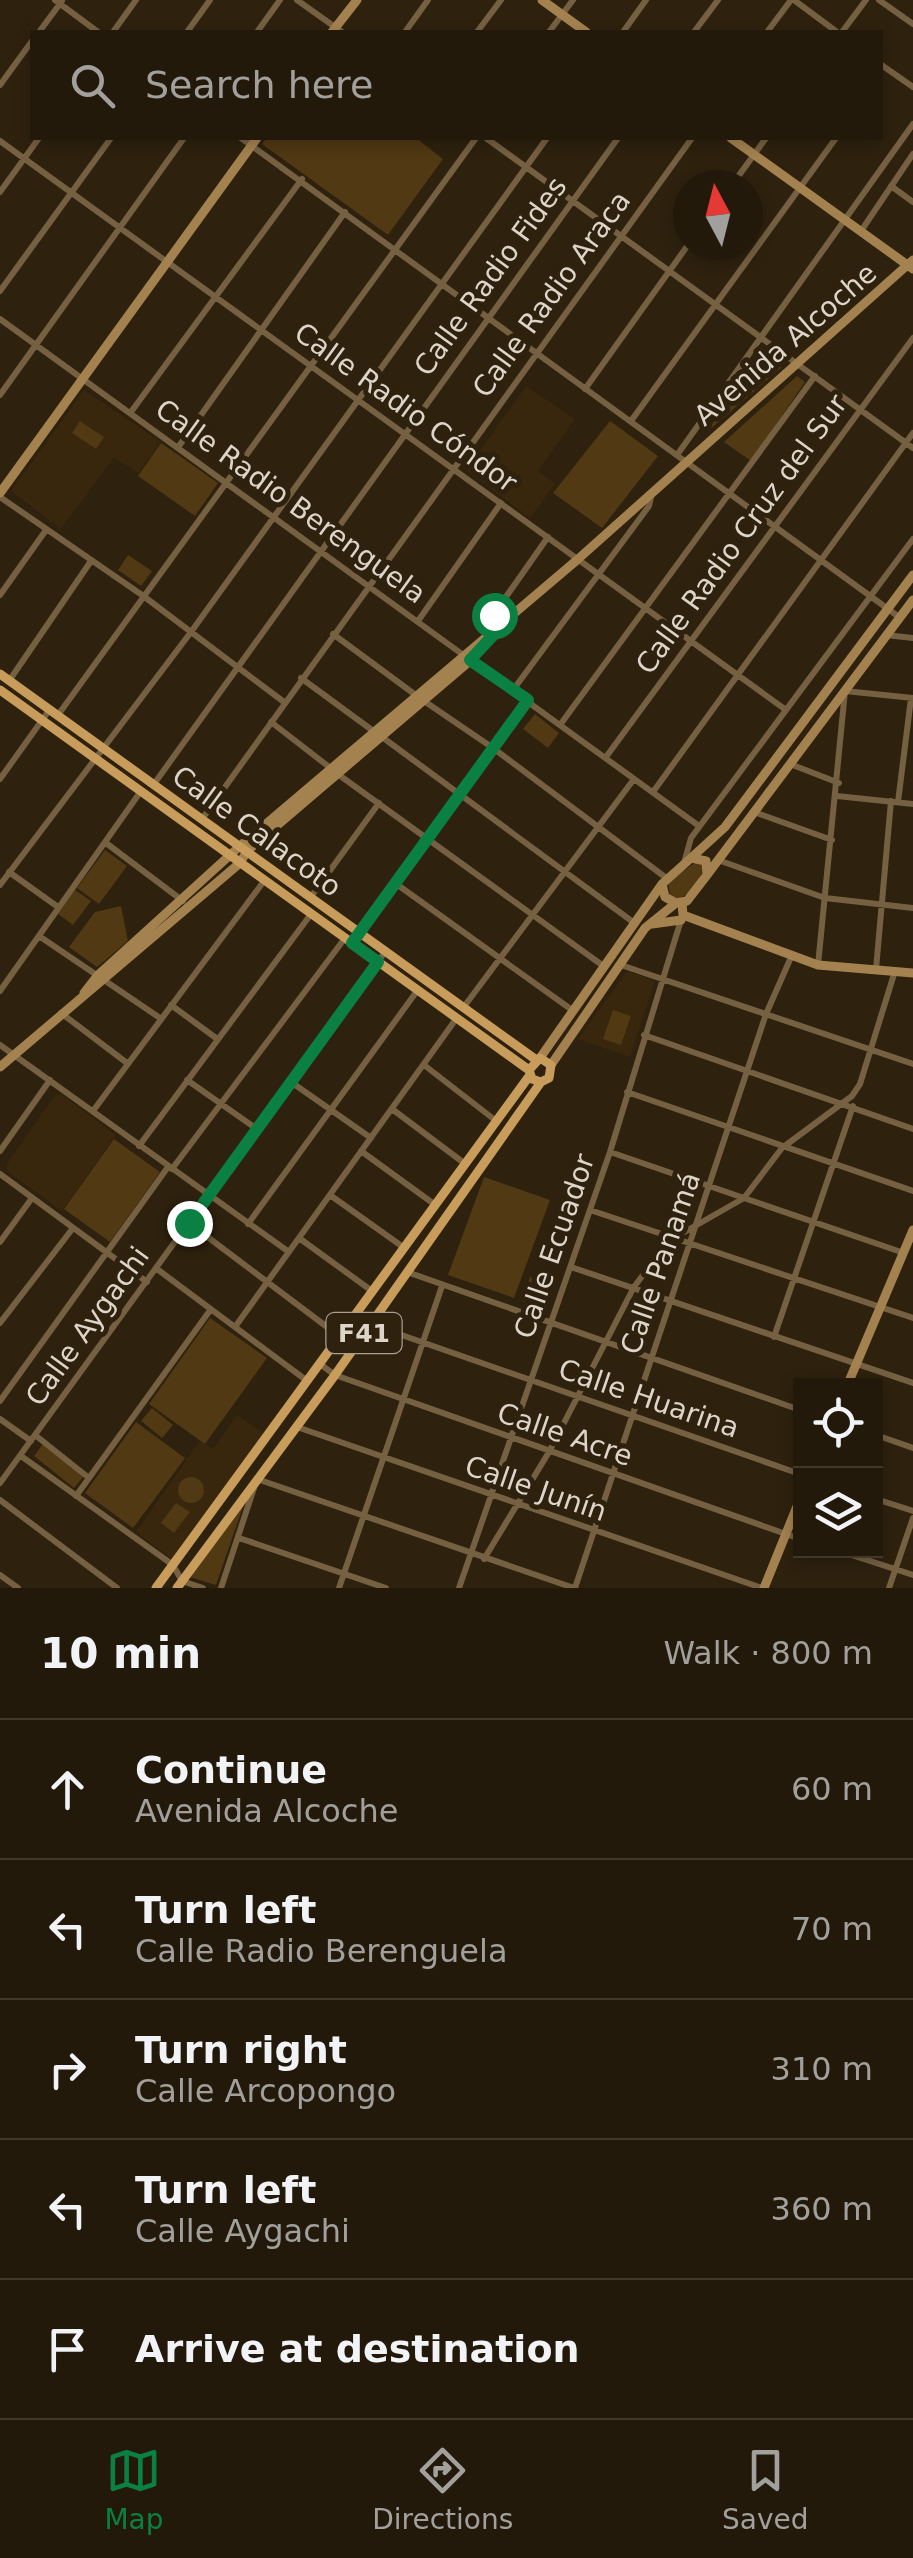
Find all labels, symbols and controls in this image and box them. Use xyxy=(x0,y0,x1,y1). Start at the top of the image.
search box xyxy=(30,30,883,140)
icon: search xyxy=(65,58,120,113)
text: Search here xyxy=(145,63,373,107)
north arrow xyxy=(673,170,763,260)
street label: Calle Radio Fides xyxy=(407,171,574,382)
street label: Calle Radio Araca xyxy=(466,185,637,404)
street label: Avenida Alcoche xyxy=(688,256,883,432)
street label: Calle Radio Cóndor xyxy=(288,316,524,499)
street label: Calle Radio Cruz del Sur xyxy=(629,388,854,680)
street label: Calle Radio Berenguela xyxy=(149,392,432,611)
route start xyxy=(472,593,518,639)
street label: Calle Calacoto xyxy=(166,759,348,904)
street label: Calle Ecuador xyxy=(507,1149,602,1343)
street label: Calle Panamá xyxy=(614,1168,707,1359)
route end xyxy=(167,1201,213,1247)
street label: Calle Aygachi xyxy=(19,1241,156,1412)
road number: F41 xyxy=(326,1313,402,1353)
street label: Calle Huarina xyxy=(554,1352,743,1445)
map controls xyxy=(793,1378,883,1558)
button: locate xyxy=(793,1378,883,1468)
street label: Calle Acre xyxy=(493,1396,637,1473)
street label: Calle Junín xyxy=(461,1449,611,1528)
button: layers xyxy=(793,1468,883,1558)
text: 10 min xyxy=(40,1629,201,1678)
text: Walk · 800 m xyxy=(663,1634,873,1672)
text: Continue xyxy=(135,1748,327,1792)
icon: ahead xyxy=(40,1762,95,1817)
text: 60 m xyxy=(791,1770,873,1808)
text: Avenida Alcoche xyxy=(135,1792,398,1830)
text: Turn left xyxy=(135,1888,316,1932)
icon: left xyxy=(40,1902,95,1957)
text: 70 m xyxy=(791,1910,873,1948)
text: Calle Radio Berenguela xyxy=(135,1932,508,1970)
text: Turn right xyxy=(135,2028,347,2072)
icon: right xyxy=(40,2042,95,2097)
text: 310 m xyxy=(771,2050,873,2088)
text: Calle Arcopongo xyxy=(135,2072,396,2110)
text: Turn left xyxy=(135,2168,316,2212)
icon: left xyxy=(40,2182,95,2237)
text: 360 m xyxy=(771,2190,873,2228)
text: Calle Aygachi xyxy=(135,2212,350,2250)
icon: arrive xyxy=(40,2322,95,2377)
text: Arrive at destination xyxy=(135,2327,580,2371)
tab: Map xyxy=(104,2443,163,2536)
tab: Directions xyxy=(372,2443,513,2536)
tab: Saved xyxy=(722,2443,809,2536)

